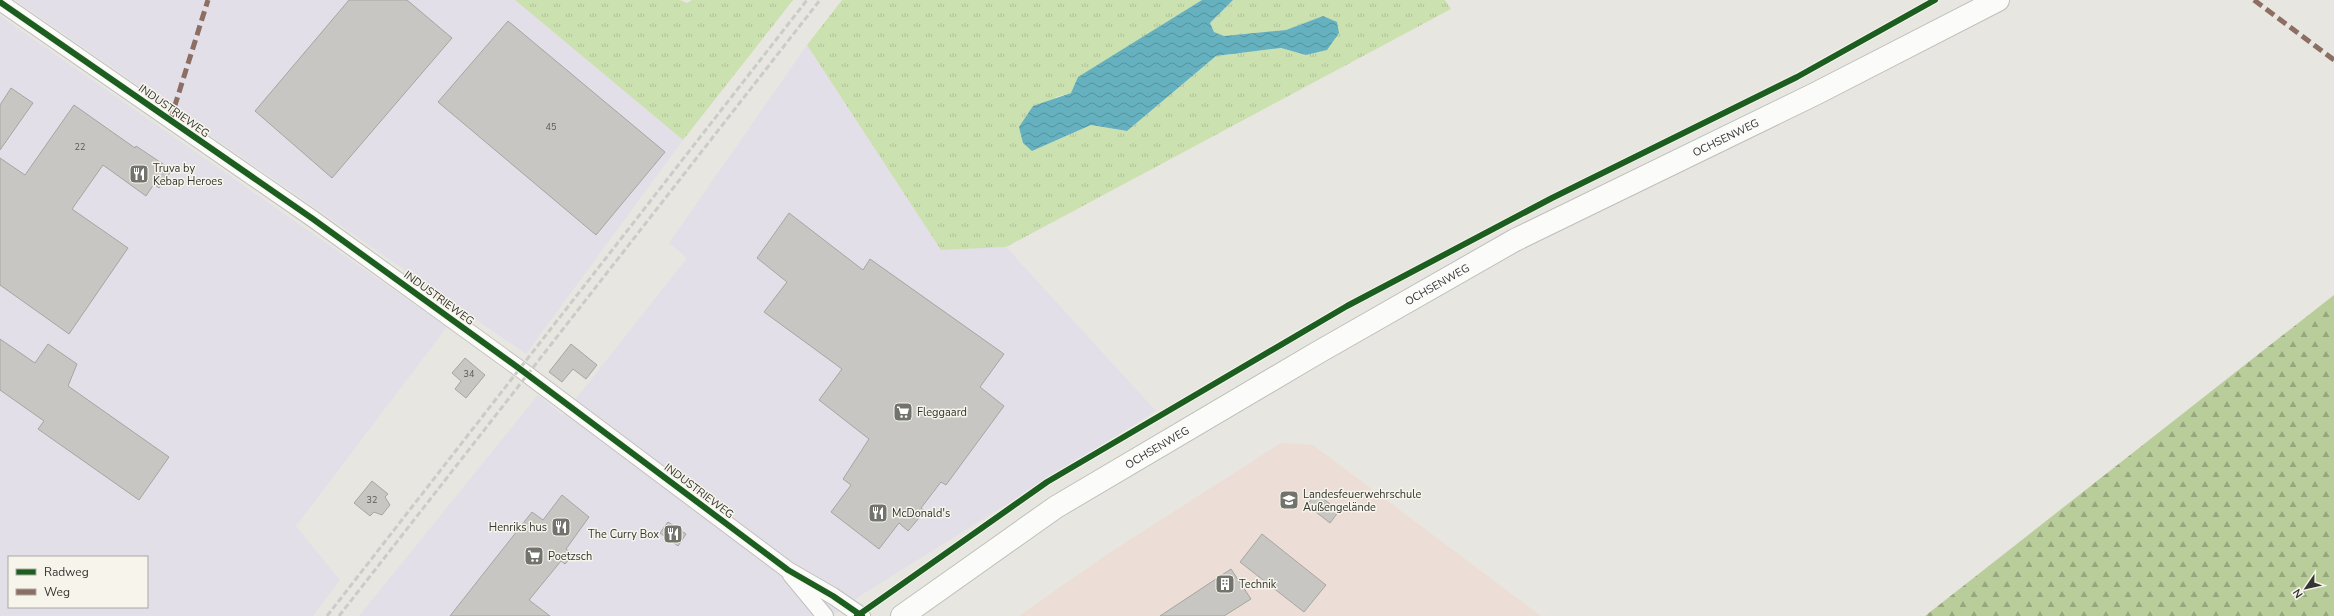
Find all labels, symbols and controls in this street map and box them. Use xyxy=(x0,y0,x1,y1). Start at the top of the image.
street label: INDUSTRIEWEG xyxy=(136,81,212,141)
street label: OCHSENWEG xyxy=(1690,115,1761,160)
house number: 45 xyxy=(546,121,556,133)
house number: 22 xyxy=(75,141,85,153)
place label: Truva by Kebap Heroes xyxy=(153,161,222,189)
restaurant icon: Truva by Kebap Heroes xyxy=(128,163,150,185)
street label: OCHSENWEG xyxy=(1402,260,1472,309)
street label: INDUSTRIEWEG xyxy=(401,267,477,329)
house number: 34 xyxy=(464,368,475,380)
supermarket icon: Fleggaard xyxy=(892,401,914,423)
place label: Fleggaard xyxy=(917,405,967,420)
street label: OCHSENWEG xyxy=(1122,423,1192,472)
street label: INDUSTRIEWEG xyxy=(661,460,737,522)
place label: Landesfeuerwehrschule Außengelände xyxy=(1303,487,1421,515)
school or university icon: Landesfeuerwehrschule Außengelände xyxy=(1278,489,1300,511)
house number: 32 xyxy=(367,494,377,506)
restaurant icon: McDonald's xyxy=(867,502,889,524)
place label: McDonald's xyxy=(892,506,950,521)
restaurant icon: Henriks hus xyxy=(550,516,572,538)
place label: Henriks hus xyxy=(489,520,547,535)
restaurant icon: The Curry Box xyxy=(662,523,684,545)
place label: The Curry Box xyxy=(588,527,659,542)
supermarket icon: Poetzsch xyxy=(523,545,545,567)
place label: Poetzsch xyxy=(548,549,592,564)
legend xyxy=(8,556,148,608)
text: Radweg xyxy=(44,564,89,580)
north arrow xyxy=(2286,568,2326,608)
building icon: Technik xyxy=(1214,573,1236,595)
place label: Technik xyxy=(1239,577,1277,592)
text: Weg xyxy=(44,584,70,600)
text: N xyxy=(2290,586,2307,601)

